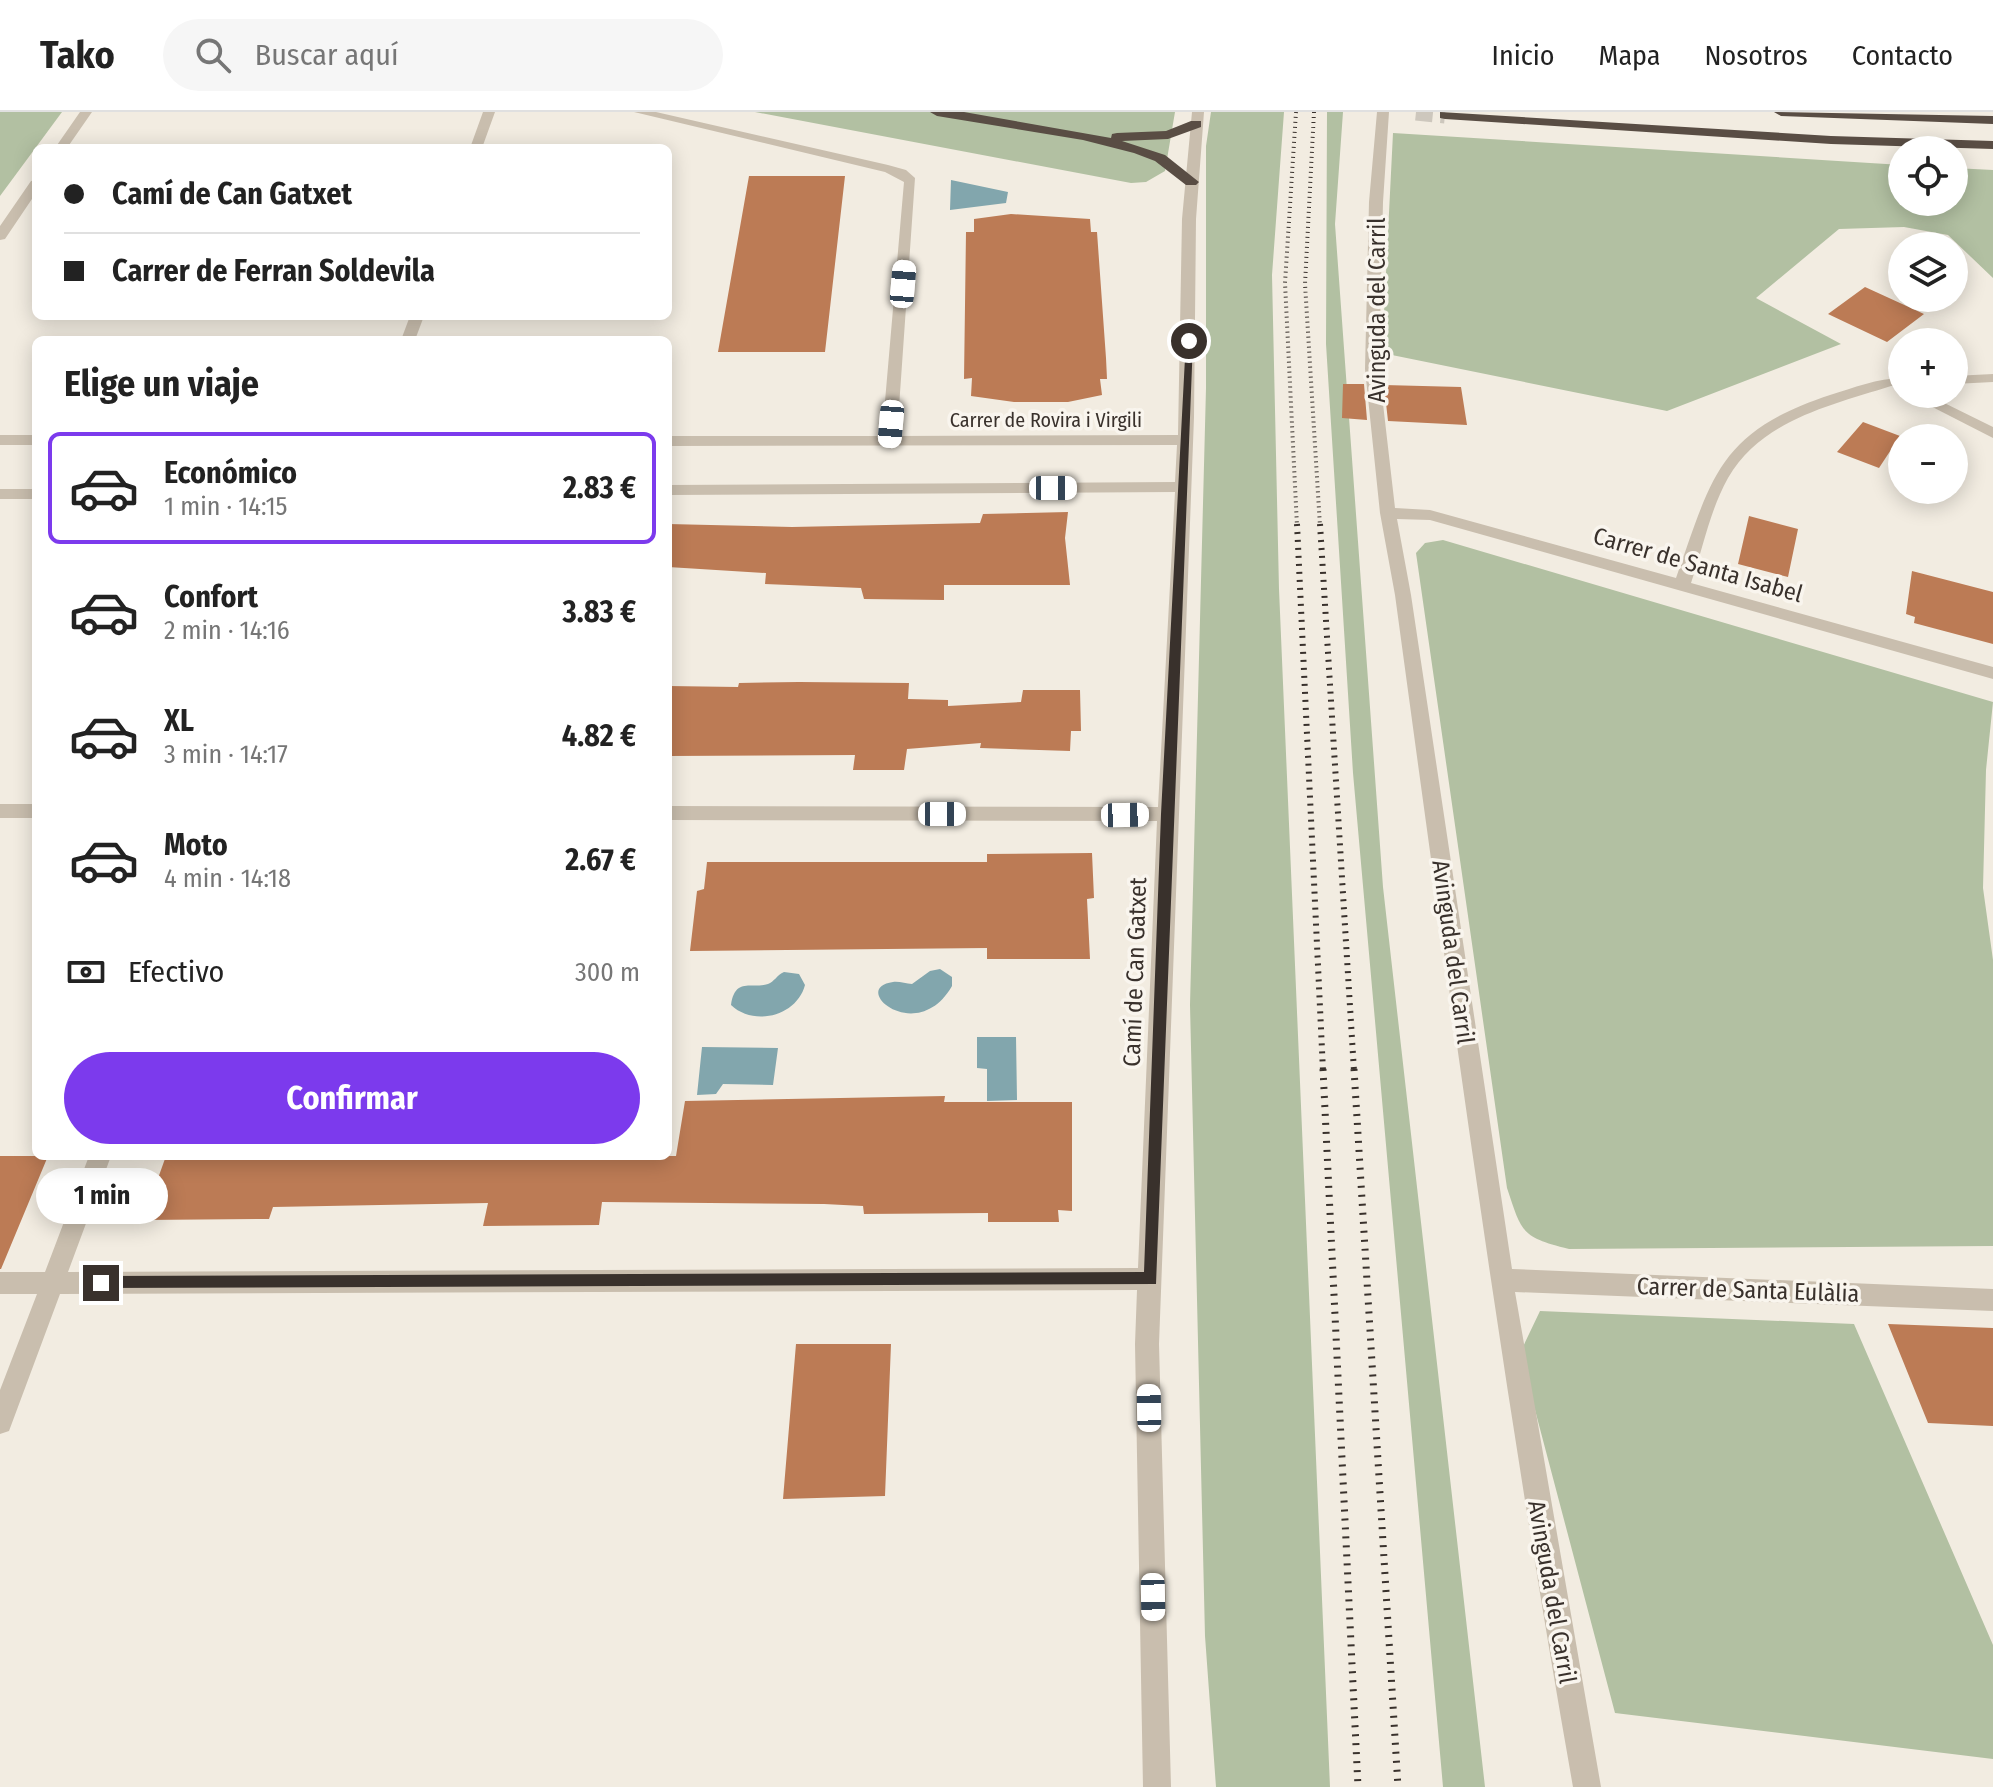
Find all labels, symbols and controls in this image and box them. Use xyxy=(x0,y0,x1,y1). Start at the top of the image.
search box xyxy=(163,19,723,91)
text: Tako xyxy=(40,32,115,78)
icon: search xyxy=(191,33,235,77)
text: Buscar aquí xyxy=(255,37,398,73)
text: Inicio xyxy=(1492,39,1554,72)
text: Mapa xyxy=(1598,39,1660,72)
text: Nosotros xyxy=(1704,39,1808,72)
text: Contacto xyxy=(1852,39,1953,72)
map controls xyxy=(1888,136,1968,504)
button: locate xyxy=(1888,136,1968,216)
text: Camí de Can Gatxet xyxy=(112,176,352,212)
street label: Avinguda del Carril xyxy=(1363,217,1391,403)
button: layers xyxy=(1888,232,1968,312)
text: Carrer de Ferran Soldevila xyxy=(112,253,435,289)
car xyxy=(889,259,917,309)
route start xyxy=(1171,323,1207,359)
button: + xyxy=(1888,328,1968,408)
text: Elige un viaje xyxy=(64,362,259,406)
car xyxy=(877,399,905,449)
street label: Carrer de Rovira i Virgili xyxy=(950,408,1142,432)
button: − xyxy=(1888,424,1968,504)
icon: car xyxy=(68,452,140,524)
text: Económico xyxy=(164,455,297,491)
text: 2.83 € xyxy=(563,470,636,506)
car xyxy=(1029,476,1077,500)
text: 1 min · 14:15 xyxy=(164,491,287,522)
street label: Carrer de Santa Isabel xyxy=(1590,522,1806,608)
icon: car xyxy=(68,576,140,648)
text: Confort xyxy=(164,579,258,615)
text: 3.83 € xyxy=(563,594,636,630)
text: 2 min · 14:16 xyxy=(164,615,290,646)
icon: car xyxy=(68,700,140,772)
text: XL xyxy=(164,703,194,739)
text: 4.82 € xyxy=(562,718,636,754)
text: 3 min · 14:17 xyxy=(164,739,288,770)
car xyxy=(918,802,966,826)
car xyxy=(1101,803,1149,827)
icon: car xyxy=(68,824,140,896)
text: Moto xyxy=(164,827,228,863)
text: 2.67 € xyxy=(565,842,636,878)
street label: Avinguda del Carril xyxy=(1426,858,1480,1046)
text: 4 min · 14:18 xyxy=(164,863,291,894)
street label: Camí de Can Gatxet xyxy=(1118,877,1152,1067)
icon: cash xyxy=(64,950,108,994)
text: Efectivo xyxy=(128,954,224,990)
text: 300 m xyxy=(575,957,640,988)
button: Confirmar xyxy=(64,1052,640,1144)
callout: 1 min xyxy=(35,1167,167,1223)
text: 1 min xyxy=(74,1180,130,1211)
route end xyxy=(83,1265,119,1301)
street label: Carrer de Santa Eulàlia xyxy=(1636,1272,1860,1308)
car xyxy=(1137,1384,1161,1432)
street label: Avinguda del Carril xyxy=(1522,1498,1582,1686)
car xyxy=(1141,1573,1165,1621)

